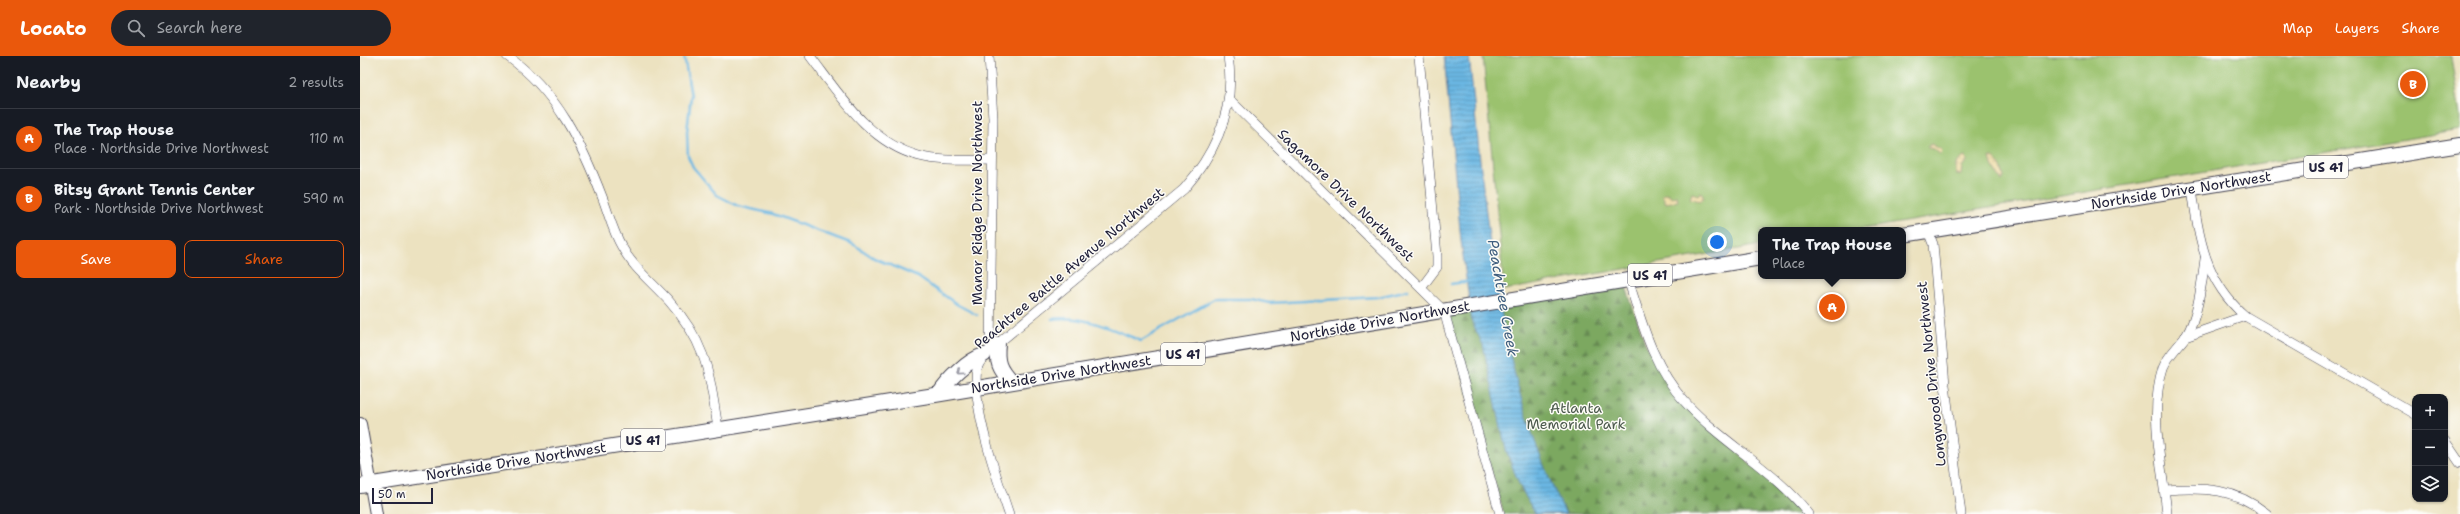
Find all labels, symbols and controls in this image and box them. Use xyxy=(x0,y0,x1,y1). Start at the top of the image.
search box xyxy=(111,10,391,46)
text: Locato xyxy=(20,16,87,41)
icon: search xyxy=(125,17,147,39)
text: Search here xyxy=(157,18,242,38)
text: Map xyxy=(2283,19,2313,37)
text: Layers xyxy=(2335,19,2379,37)
text: Share xyxy=(2401,19,2440,37)
pin: B xyxy=(2400,69,2426,99)
text: Nearby xyxy=(16,71,81,93)
text: 2 results xyxy=(288,74,344,91)
street label: Manor Ridge Drive Northwest xyxy=(968,101,986,305)
text: The Trap House xyxy=(54,120,174,140)
street label: Sagamore Drive Northwest xyxy=(1274,125,1418,265)
text: A xyxy=(24,130,34,147)
text: 110 m xyxy=(309,130,344,147)
text: Place · Northside Drive Northwest xyxy=(54,140,269,157)
road number: US 41 xyxy=(2304,156,2348,178)
street label: Northside Drive Northwest xyxy=(2090,167,2272,213)
text: Bitsy Grant Tennis Center xyxy=(54,180,255,200)
street label: Peachtree Battle Avenue Northwest xyxy=(970,183,1168,353)
text: B xyxy=(25,190,33,207)
text: 590 m xyxy=(303,190,344,207)
text: Park · Northside Drive Northwest xyxy=(54,200,264,217)
popup xyxy=(1758,227,1906,279)
your location xyxy=(1707,232,1727,252)
text: The Trap House xyxy=(1772,235,1892,255)
water label: Peachtree Creek xyxy=(1483,238,1523,358)
button: Save xyxy=(16,240,176,278)
button: Share xyxy=(184,240,344,278)
text: Place xyxy=(1772,255,1805,272)
road number: US 41 xyxy=(1628,264,1672,286)
street label: Longwood Drive Northwest xyxy=(1912,280,1950,468)
pin: A xyxy=(1819,292,1845,322)
street label: Northside Drive Northwest xyxy=(1289,296,1471,346)
road number: US 41 xyxy=(1161,343,1205,365)
street label: Northside Drive Northwest xyxy=(970,351,1152,397)
one-way arrow xyxy=(957,368,964,375)
map controls xyxy=(2412,394,2448,502)
button: + xyxy=(2412,394,2448,430)
park label: Atlanta Memorial Park xyxy=(1526,399,1626,433)
road number: US 41 xyxy=(621,429,665,451)
button: − xyxy=(2412,430,2448,466)
street label: Northside Drive Northwest xyxy=(425,438,607,484)
button: layers xyxy=(2412,466,2448,502)
scale bar xyxy=(372,486,433,505)
text: 50 m xyxy=(378,487,406,502)

